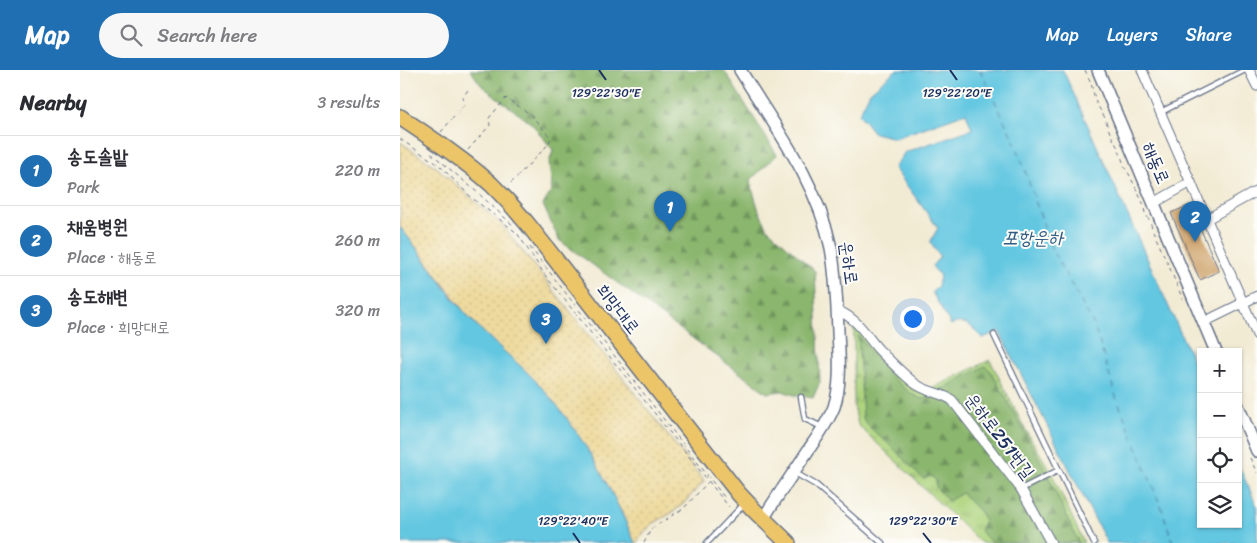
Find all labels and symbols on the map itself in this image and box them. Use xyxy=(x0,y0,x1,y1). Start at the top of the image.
text: 129°22'30"E xyxy=(572,82,642,104)
text: 129°22'20"E xyxy=(922,82,993,104)
street label: 해동로 xyxy=(1133,137,1179,189)
pin: 1 xyxy=(654,191,686,232)
pin: 2 xyxy=(1179,201,1211,242)
water label: 포항운하 xyxy=(1002,221,1065,254)
street label: 운하로 xyxy=(830,239,868,287)
street label: 희망대로 xyxy=(588,276,648,342)
pin: 3 xyxy=(530,303,562,344)
your location xyxy=(900,306,926,332)
street label: 운하로251번길 xyxy=(957,386,1044,487)
text: 129°22'40"E xyxy=(538,510,609,532)
text: 129°22'30"E xyxy=(889,510,959,532)

